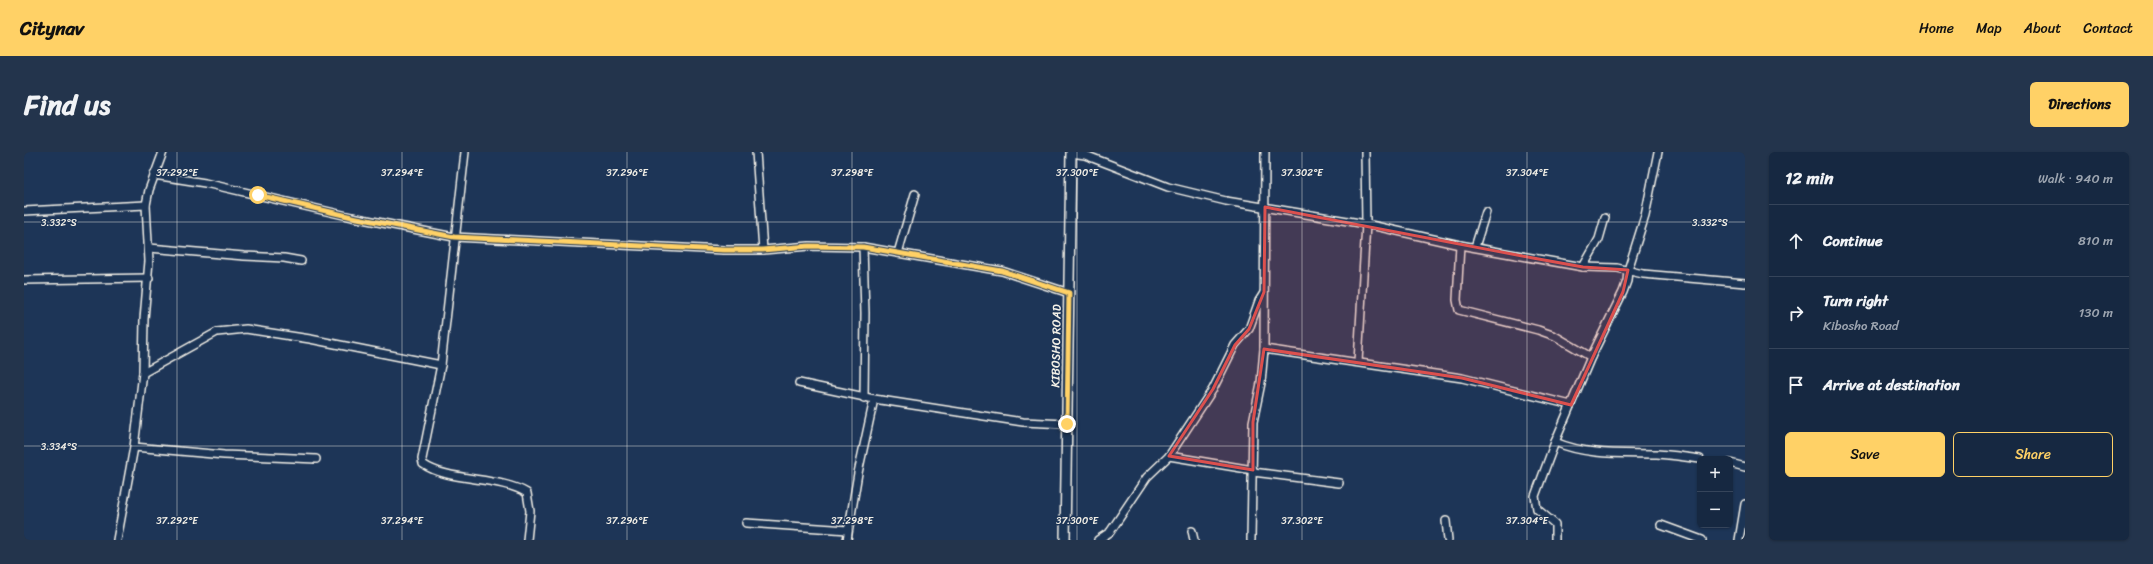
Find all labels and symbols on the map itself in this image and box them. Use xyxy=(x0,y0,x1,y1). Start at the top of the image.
text: 37.292°E xyxy=(156,164,199,182)
text: 37.294°E xyxy=(381,164,425,182)
text: 37.296°E xyxy=(606,164,649,182)
text: 37.298°E xyxy=(831,164,874,182)
text: 37.300°E xyxy=(1056,164,1100,182)
text: 37.302°E xyxy=(1281,164,1324,182)
text: 37.304°E xyxy=(1506,164,1549,182)
route start xyxy=(249,186,267,204)
text: 3.332°S xyxy=(41,214,78,232)
text: 3.332°S xyxy=(1692,214,1729,232)
street label: KIBOSHO ROAD xyxy=(1044,304,1068,388)
route end xyxy=(1058,415,1076,433)
text: 3.334°S xyxy=(41,438,78,456)
text: 37.292°E xyxy=(156,512,199,530)
text: 37.294°E xyxy=(381,512,425,530)
text: 37.296°E xyxy=(606,512,649,530)
text: 37.298°E xyxy=(831,512,874,530)
text: 37.300°E xyxy=(1056,512,1100,530)
text: 37.302°E xyxy=(1281,512,1324,530)
text: 37.304°E xyxy=(1506,512,1549,530)

